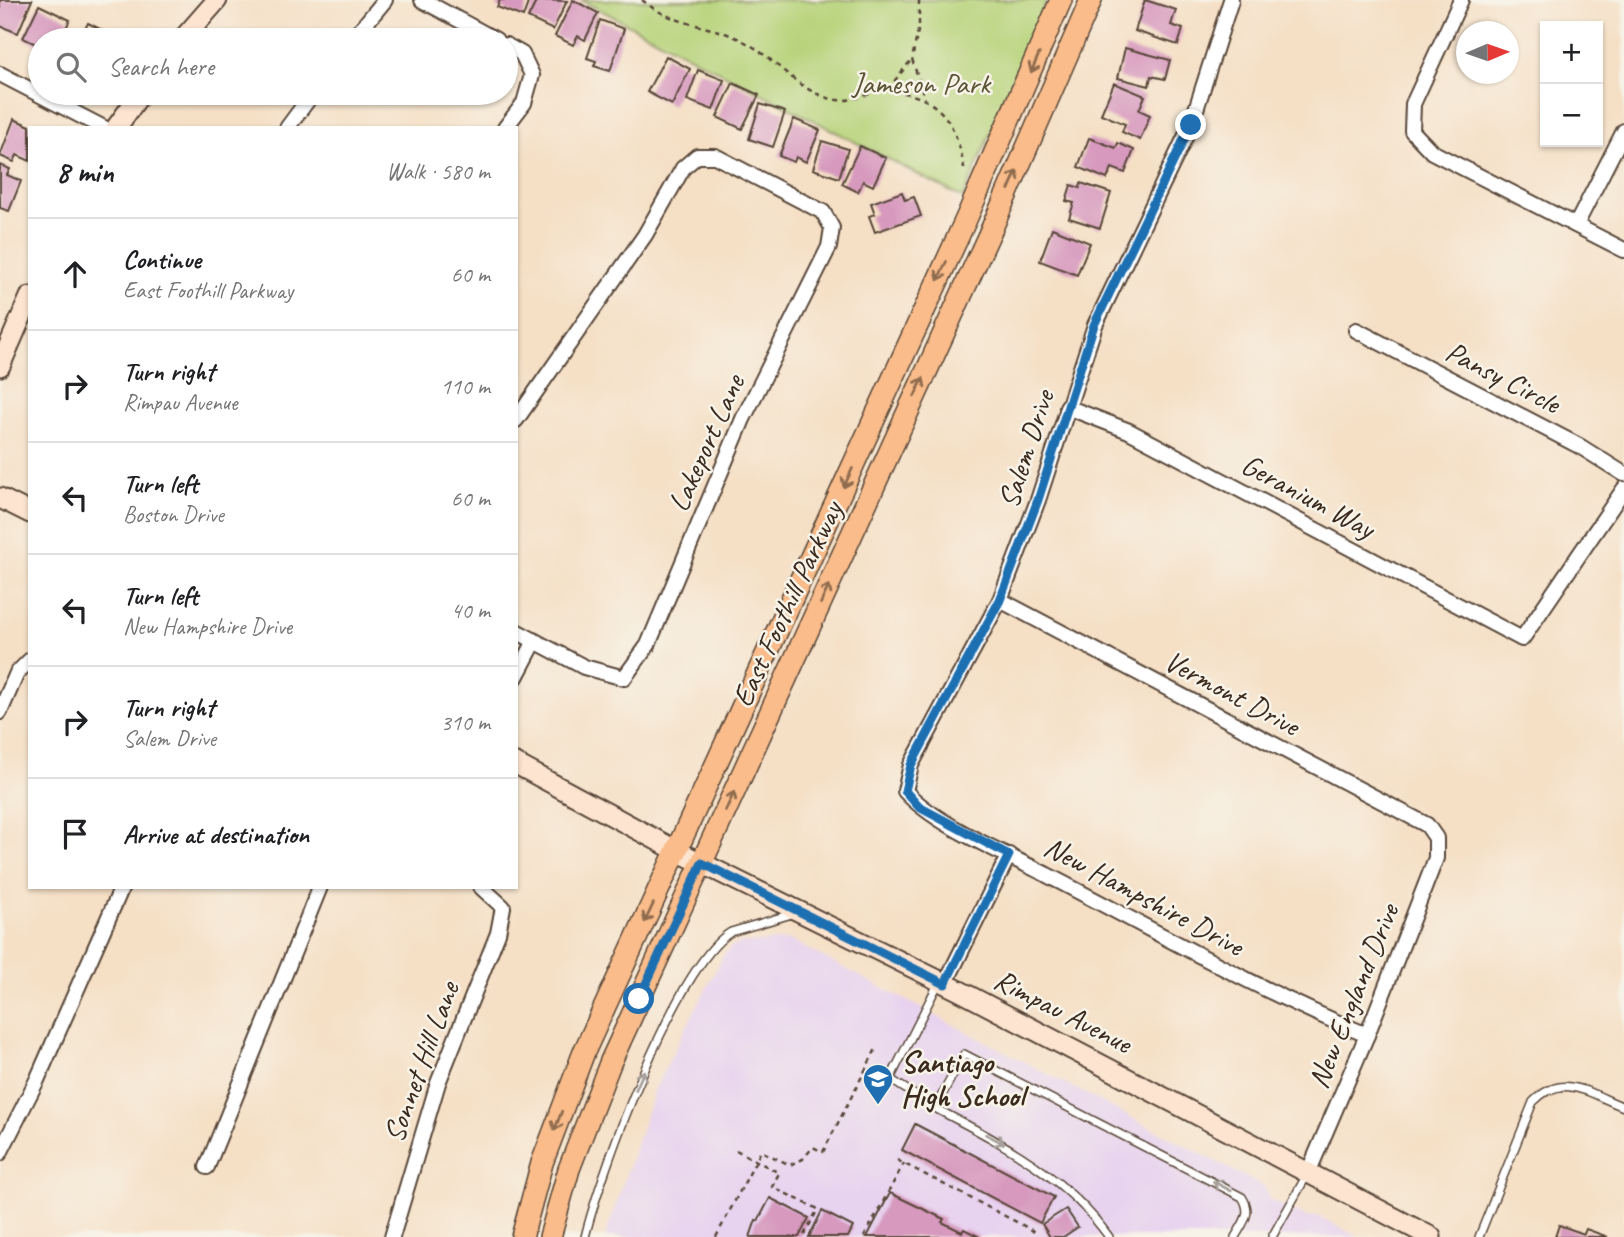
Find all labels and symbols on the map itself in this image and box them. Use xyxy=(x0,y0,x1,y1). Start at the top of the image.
north arrow xyxy=(1456,21,1519,84)
one-way arrow xyxy=(1028,52,1041,73)
park label: Jameson Park xyxy=(850,64,992,102)
route end xyxy=(1175,109,1206,140)
one-way arrow xyxy=(1007,170,1020,191)
one-way arrow xyxy=(935,260,948,281)
street label: Pansy Circle xyxy=(1439,332,1569,423)
street label: Lakeport Lane xyxy=(659,367,754,517)
one-way arrow xyxy=(913,377,926,398)
street label: Salem Drive xyxy=(989,383,1064,513)
street label: Geranium Way xyxy=(1235,445,1384,548)
one-way arrow xyxy=(840,467,854,488)
street label: East Foothill Parkway xyxy=(723,493,852,712)
one-way arrow xyxy=(819,584,832,605)
street label: Vermont Drive xyxy=(1158,642,1308,745)
one-way arrow xyxy=(724,791,737,812)
street label: New Hampshire Drive xyxy=(1038,827,1252,966)
street label: New England Drive xyxy=(1299,896,1408,1094)
one-way arrow xyxy=(642,901,655,923)
street label: Rimpau Avenue xyxy=(988,960,1140,1063)
street label: Sonnet Hill Lane xyxy=(374,975,468,1147)
route start xyxy=(623,983,654,1014)
place label: Santiago High School xyxy=(901,1043,1030,1115)
school or university icon: Santiago High School xyxy=(861,1062,895,1106)
one-way arrow xyxy=(634,1070,647,1092)
one-way arrow xyxy=(551,1110,563,1131)
one-way arrow xyxy=(984,1133,1005,1147)
one-way arrow xyxy=(1212,1179,1233,1193)

